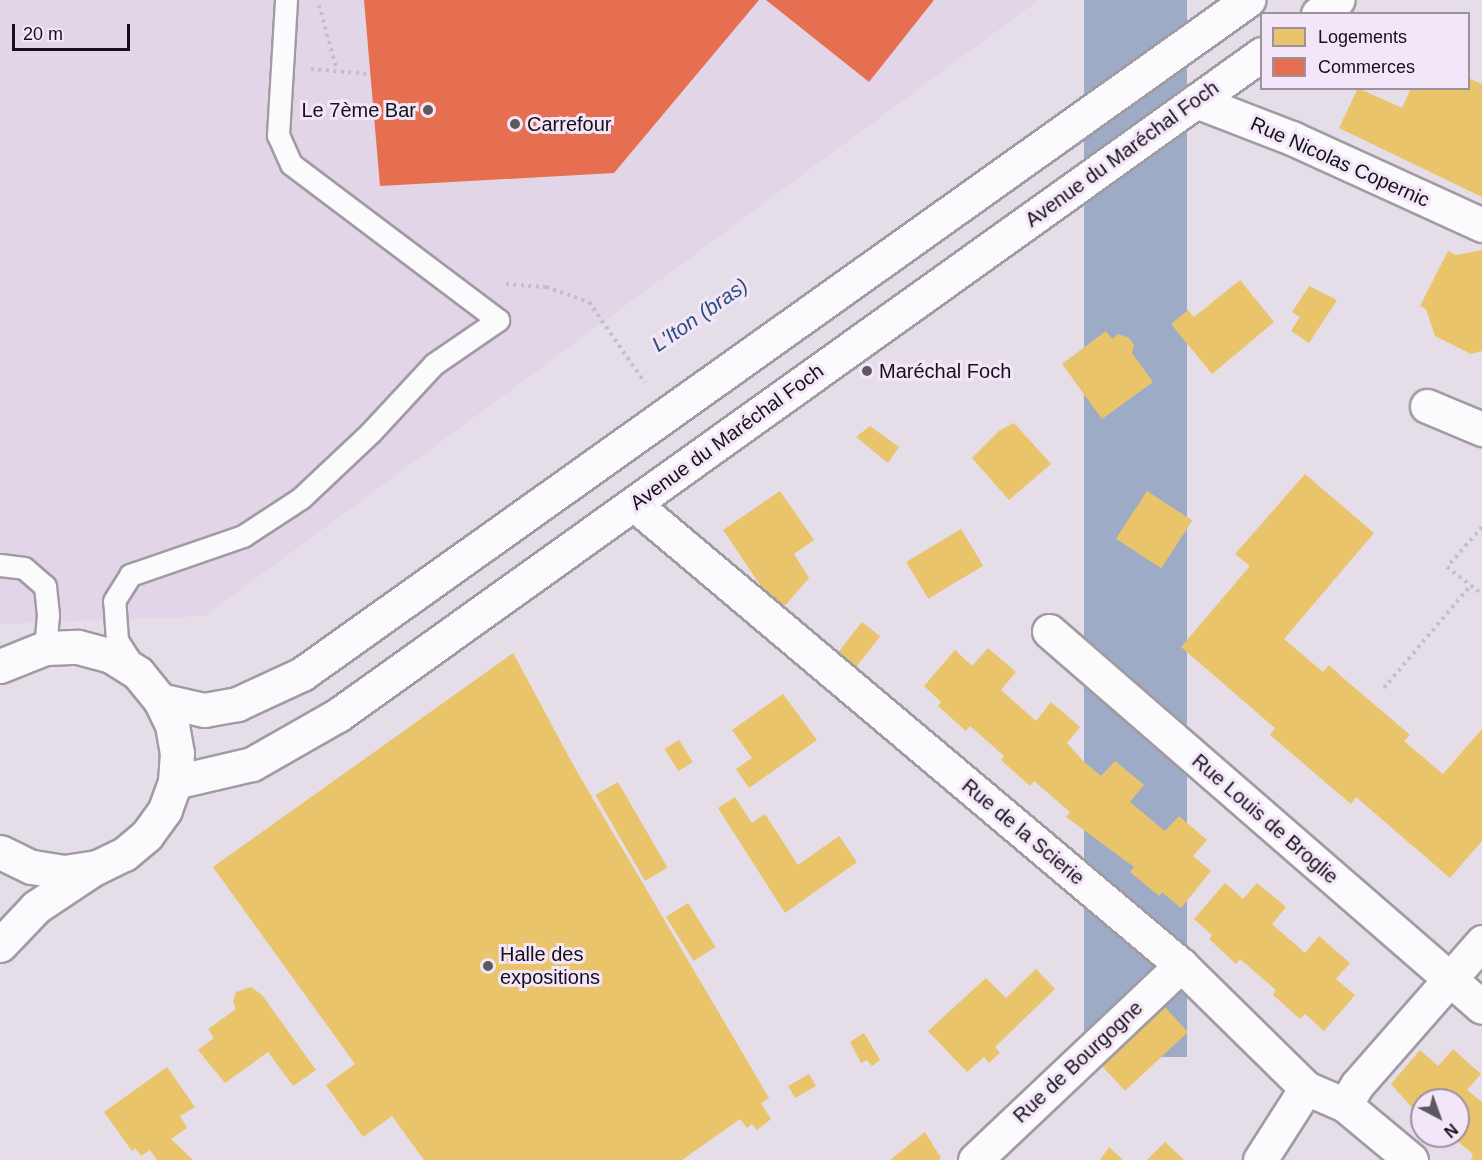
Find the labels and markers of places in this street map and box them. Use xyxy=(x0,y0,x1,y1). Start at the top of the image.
place label: Le 7ème Bar xyxy=(301,98,416,122)
marker: Le 7ème Bar xyxy=(421,103,435,117)
place label: Carrefour xyxy=(527,112,611,136)
marker: Carrefour xyxy=(508,117,522,131)
place label: Maréchal Foch xyxy=(879,359,1011,383)
marker: Maréchal Foch xyxy=(860,364,874,378)
place label: Halle des expositions xyxy=(500,942,600,989)
marker: Halle des expositions xyxy=(481,959,495,973)

